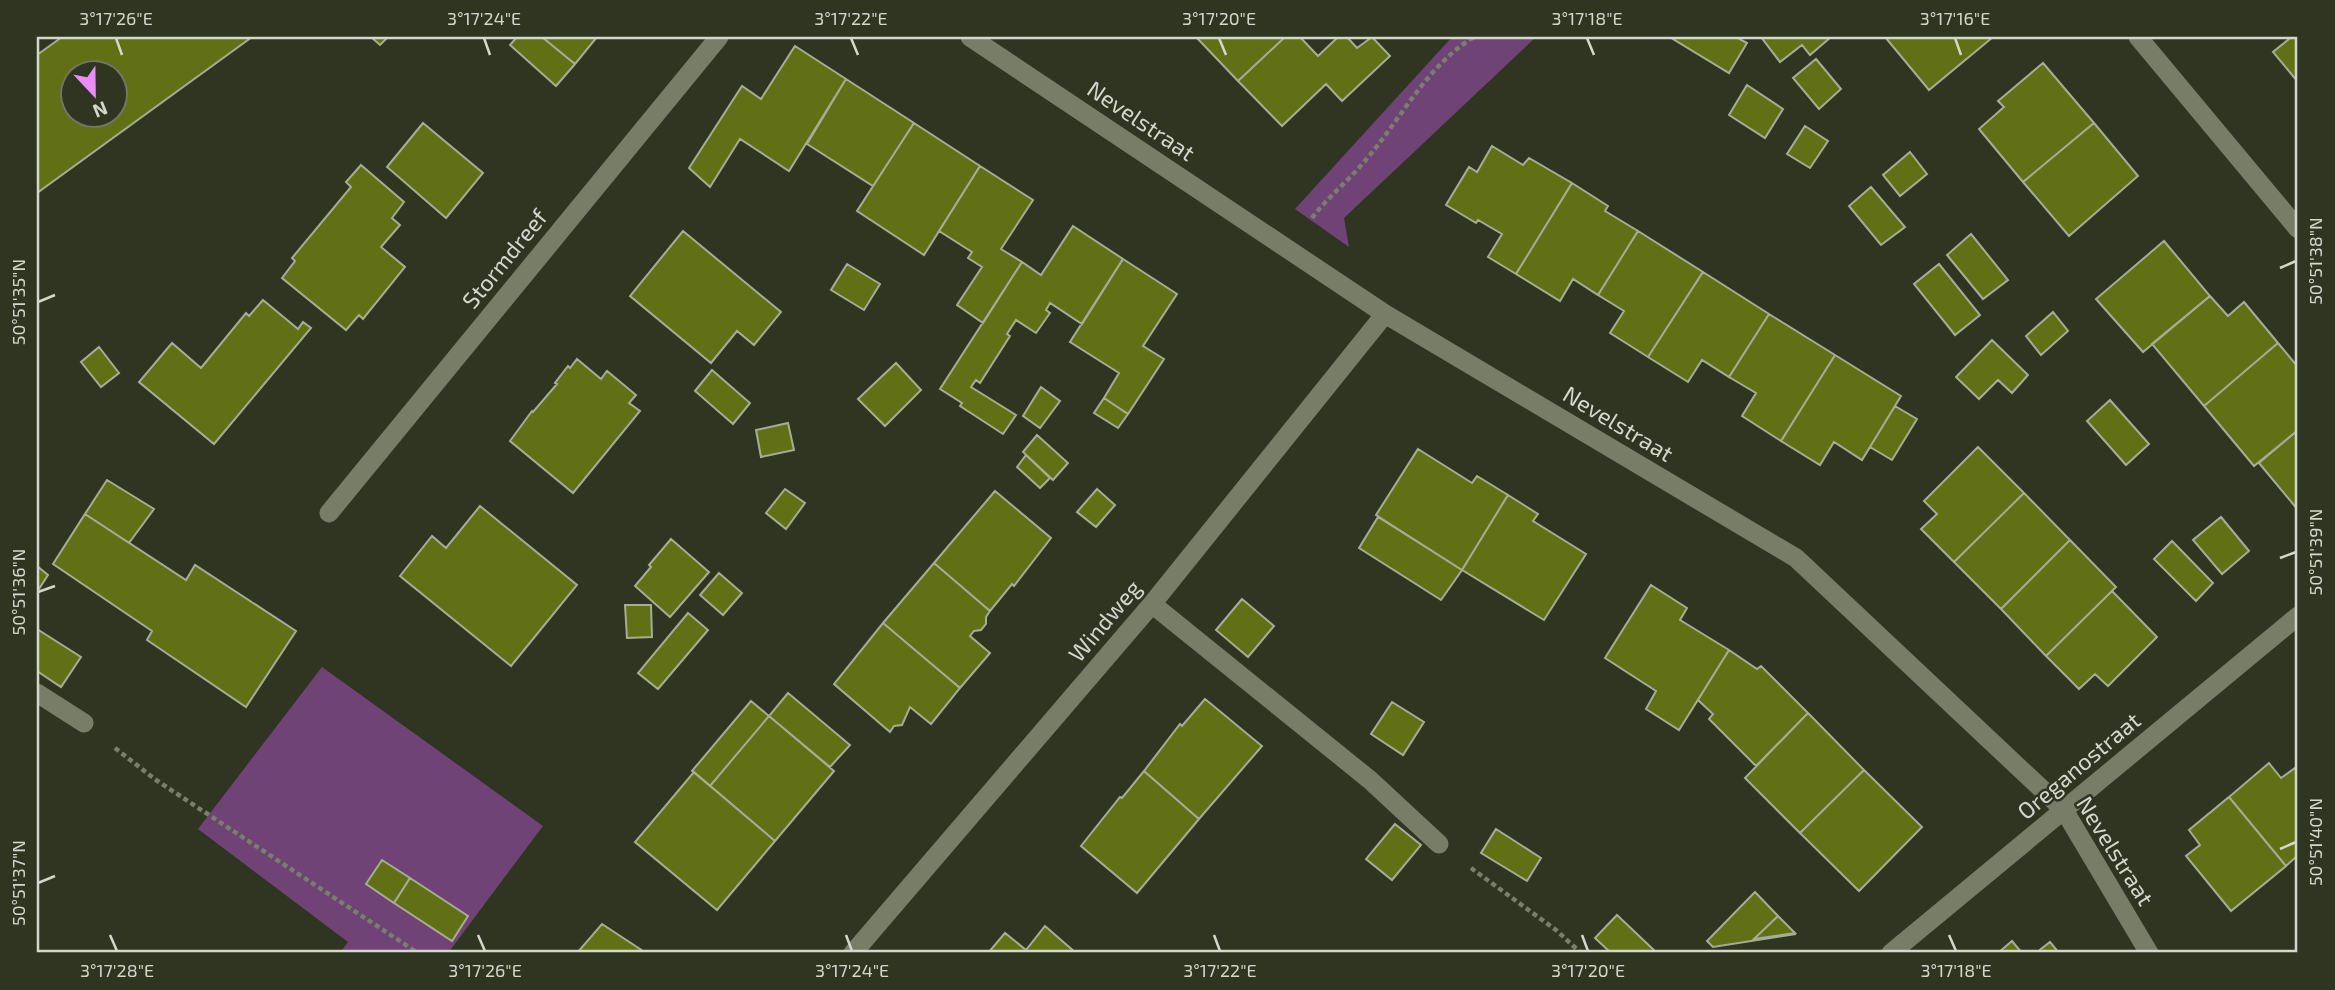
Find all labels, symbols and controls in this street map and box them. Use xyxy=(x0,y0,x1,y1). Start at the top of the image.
text: 3°17'26"E xyxy=(79,7,153,29)
text: 3°17'24"E xyxy=(447,7,521,29)
text: 3°17'22"E xyxy=(814,7,888,29)
text: 3°17'20"E xyxy=(1182,7,1256,29)
text: 3°17'18"E xyxy=(1551,7,1623,29)
text: 3°17'16"E xyxy=(1920,7,1990,29)
north arrow xyxy=(60,60,130,130)
street label: Nevelstraat xyxy=(1083,74,1201,166)
text: N xyxy=(90,97,111,123)
street label: Stormdreef xyxy=(456,202,553,314)
text: 50°51'38"N xyxy=(2304,217,2326,305)
text: 50°51'35"N xyxy=(7,259,29,345)
street label: Nevelstraat xyxy=(1558,379,1679,467)
text: 50°51'39"N xyxy=(2304,509,2326,595)
text: 50°51'36"N xyxy=(7,549,29,635)
street label: Windweg xyxy=(1062,574,1147,667)
street label: Oreganostraat xyxy=(2011,705,2146,825)
street label: Nevelstraat xyxy=(2071,791,2161,910)
text: 50°51'40"N xyxy=(2304,798,2326,886)
text: 50°51'37"N xyxy=(7,840,29,926)
text: 3°17'28"E xyxy=(80,959,154,981)
text: 3°17'26"E xyxy=(448,959,522,981)
text: 3°17'24"E xyxy=(815,959,889,981)
text: 3°17'22"E xyxy=(1183,959,1257,981)
text: 3°17'20"E xyxy=(1551,959,1625,981)
text: 3°17'18"E xyxy=(1920,959,1992,981)

